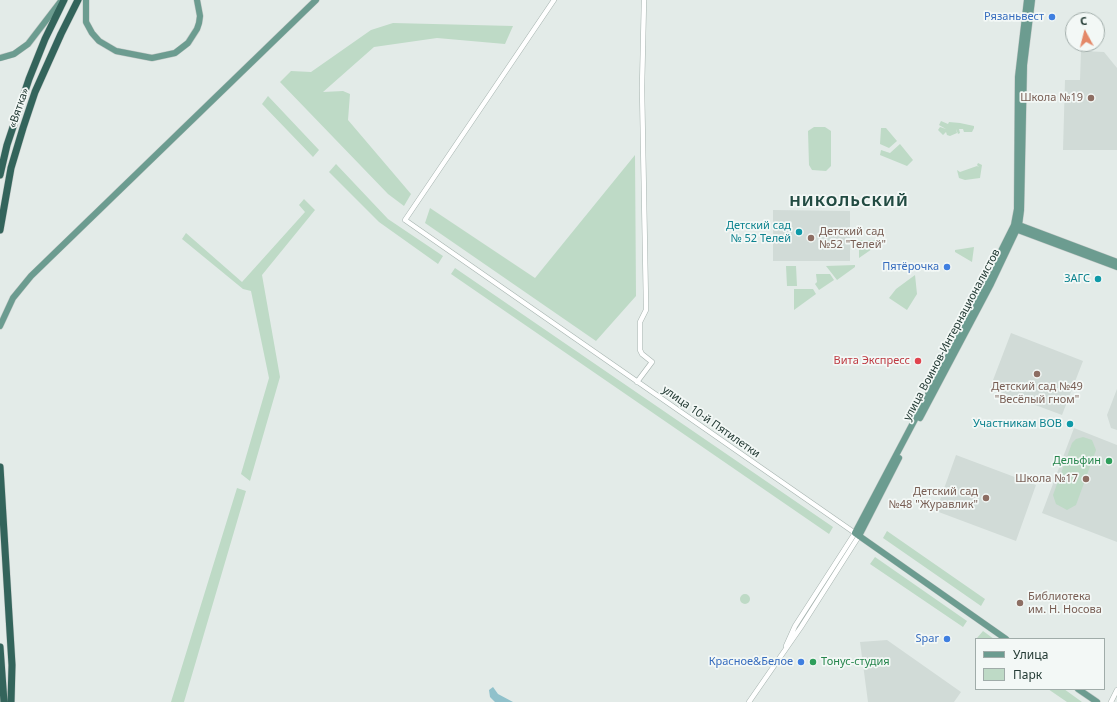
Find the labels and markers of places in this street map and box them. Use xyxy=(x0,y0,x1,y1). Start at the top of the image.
place label: Рязаньвест xyxy=(984,10,1044,24)
marker: Рязаньвест xyxy=(1047,12,1057,22)
place label: Школа №19 xyxy=(1020,91,1083,105)
marker: Школа №19 xyxy=(1086,93,1096,103)
place label: Детский сад № 52 Телей xyxy=(726,219,791,245)
place label: Детский сад №52 "Телей" xyxy=(819,225,886,251)
marker: Детский сад № 52 Телей xyxy=(794,227,804,237)
marker: Детский сад №52 "Телей" xyxy=(806,233,816,243)
place label: Пятёрочка xyxy=(882,260,939,274)
marker: Пятёрочка xyxy=(942,262,952,272)
place label: ЗАГС xyxy=(1064,272,1090,286)
marker: ЗАГС xyxy=(1093,274,1103,284)
place label: Вита Экспресс xyxy=(834,354,910,368)
marker: Вита Экспресс xyxy=(913,356,923,366)
marker: Детский сад №49 "Весёлый гном" xyxy=(1032,369,1042,379)
place label: Детский сад №49 "Весёлый гном" xyxy=(991,380,1083,406)
place label: Участникам ВОВ xyxy=(973,417,1062,431)
marker: Участникам ВОВ xyxy=(1065,419,1075,429)
place label: Дельфин xyxy=(1053,454,1101,468)
marker: Дельфин xyxy=(1104,456,1114,466)
place label: Школа №17 xyxy=(1015,472,1078,486)
marker: Школа №17 xyxy=(1081,474,1091,484)
place label: Детский сад №48 "Журавлик" xyxy=(889,485,978,511)
marker: Детский сад №48 "Журавлик" xyxy=(981,493,991,503)
place label: Библиотека им. Н. Носова xyxy=(1028,590,1102,616)
marker: Библиотека им. Н. Носова xyxy=(1015,598,1025,608)
place label: Spar xyxy=(915,632,939,646)
marker: Spar xyxy=(942,634,952,644)
place label: Красное&Белое xyxy=(709,655,793,669)
place label: Тонус-студия xyxy=(821,655,890,669)
marker: Красное&Белое xyxy=(796,657,806,667)
marker: Тонус-студия xyxy=(808,657,818,667)

